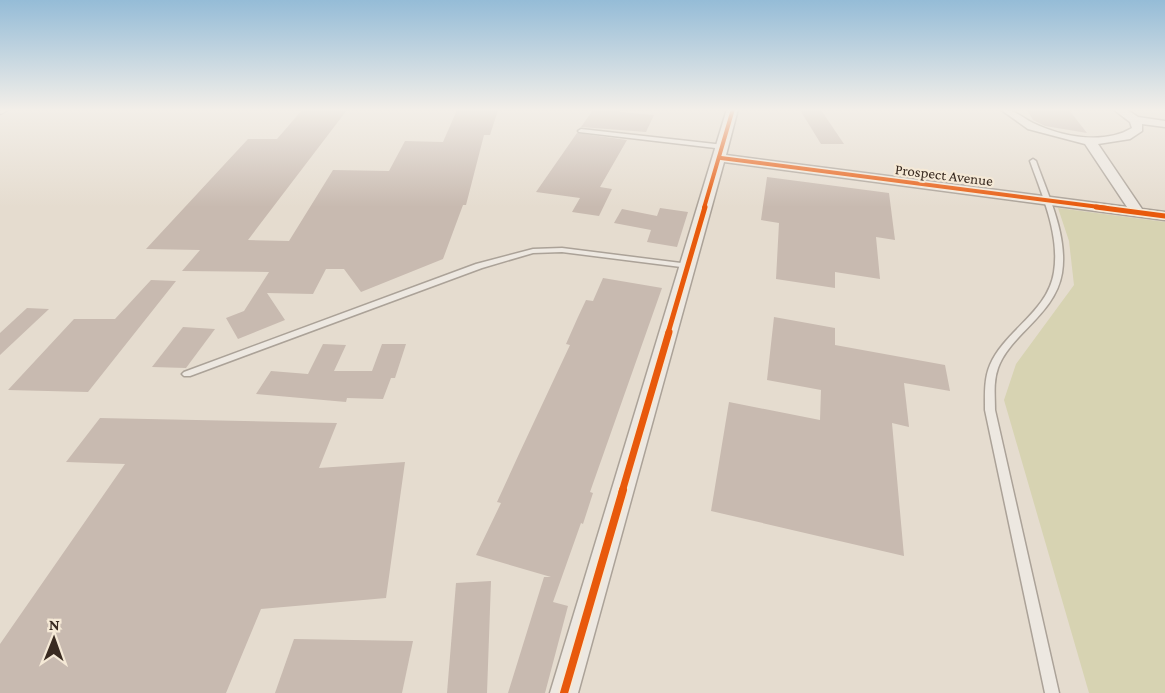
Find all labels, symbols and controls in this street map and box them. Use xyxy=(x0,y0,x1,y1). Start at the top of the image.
street label: Prospect Avenue xyxy=(894,161,994,190)
north arrow xyxy=(24,609,84,669)
text: N xyxy=(49,616,60,633)

